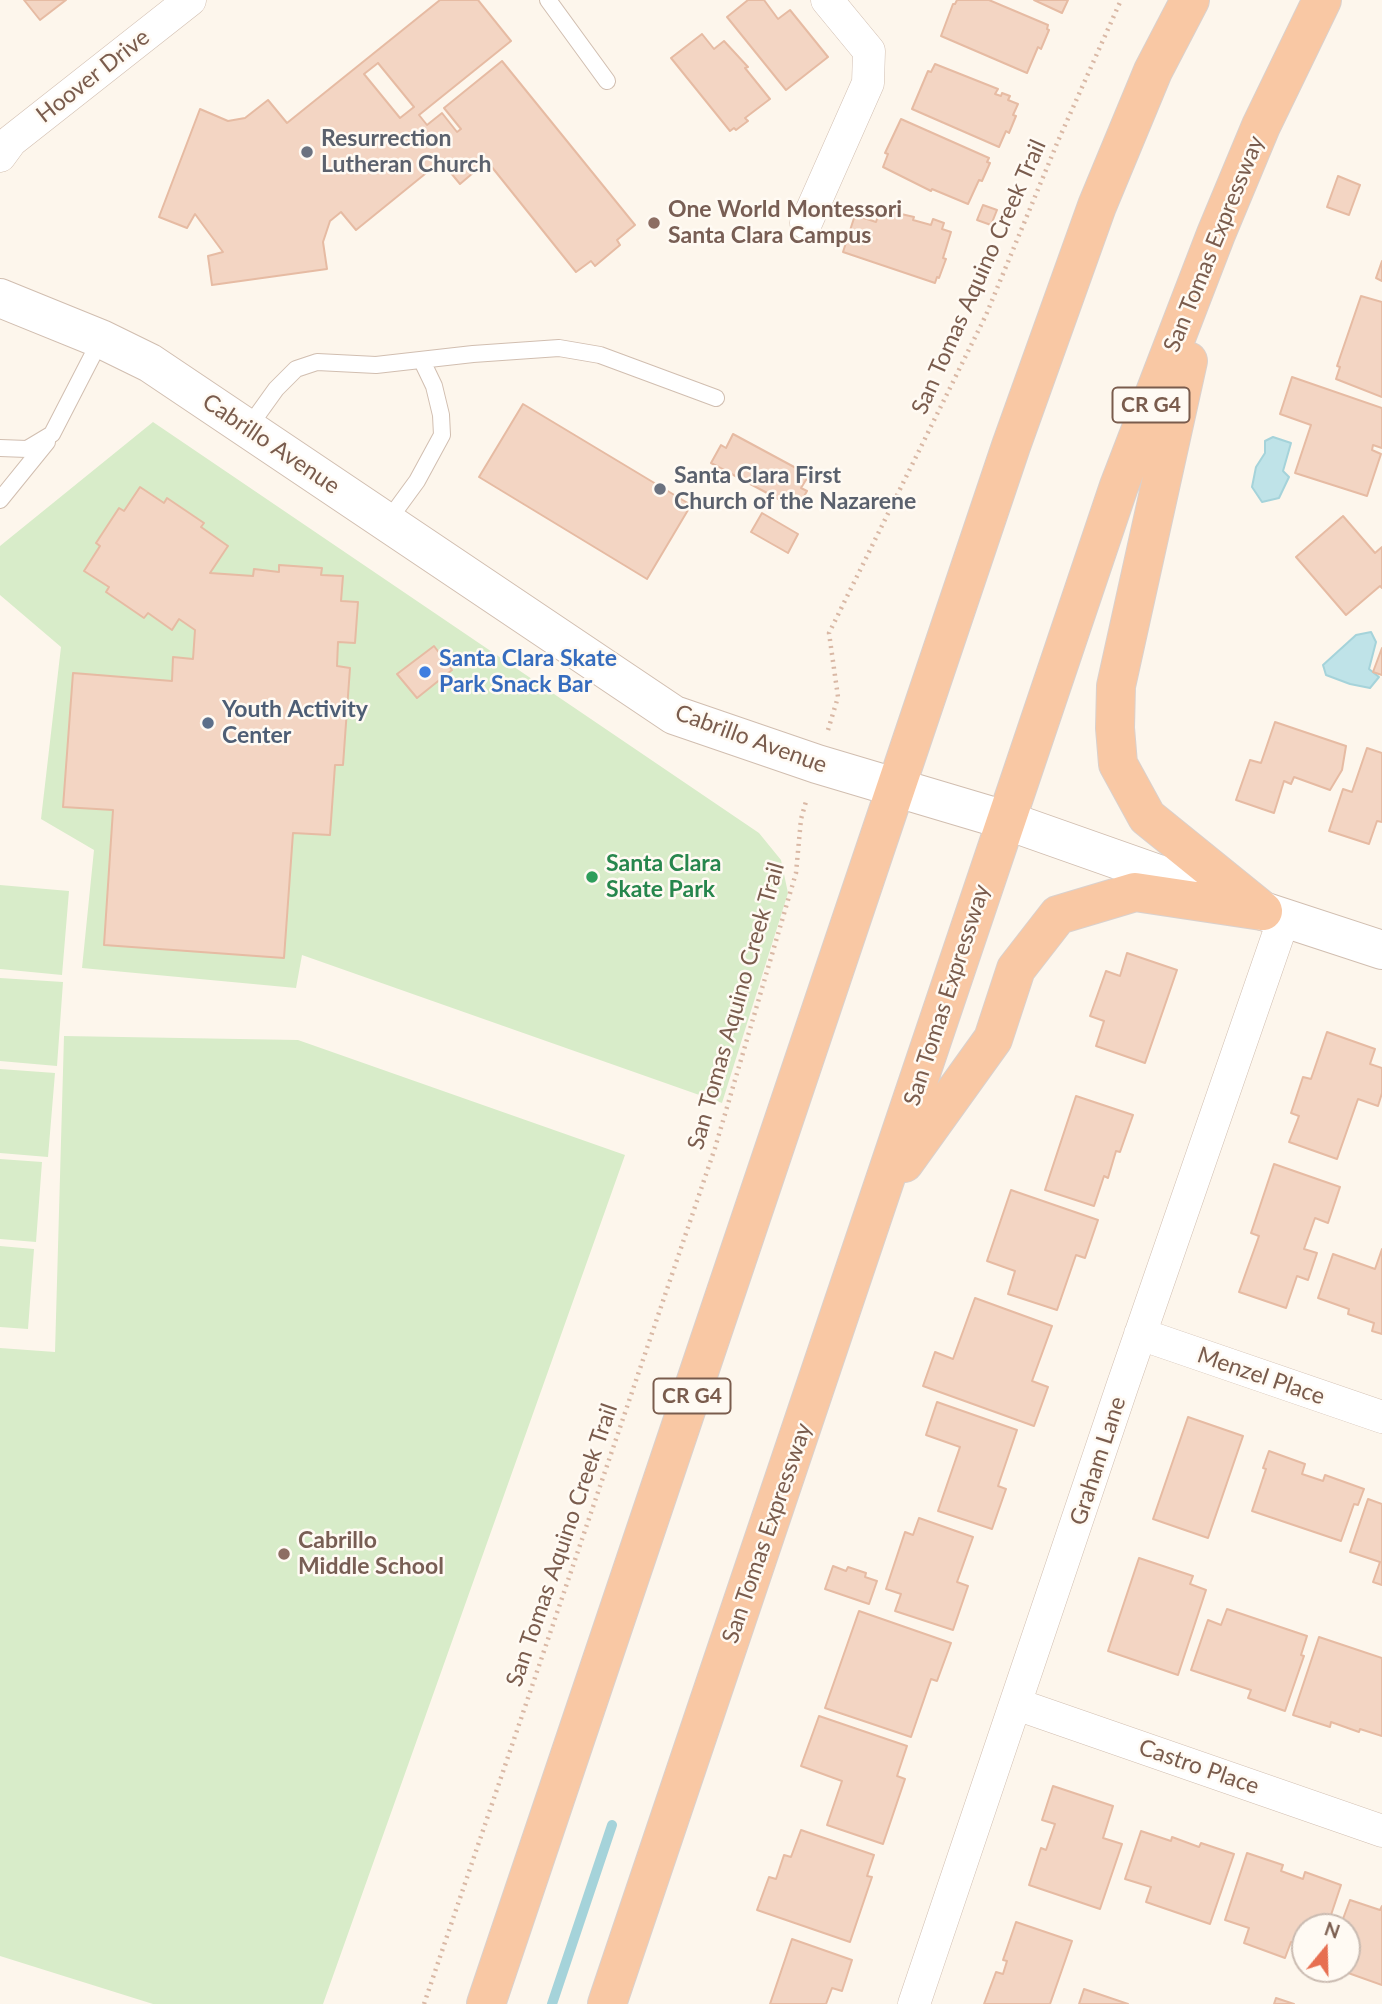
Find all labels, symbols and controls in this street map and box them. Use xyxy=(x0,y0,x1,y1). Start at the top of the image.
street label: Hoover Drive xyxy=(31,23,155,129)
place label: Resurrection Lutheran Church xyxy=(321,125,491,179)
street label: San Tomas Expressway xyxy=(1158,132,1270,356)
street label: San Tomas Aquino Creek Trail xyxy=(906,136,1052,418)
marker: Resurrection Lutheran Church xyxy=(299,144,315,160)
place label: One World Montessori Santa Clara Campus xyxy=(668,196,902,250)
marker: One World Montessori Santa Clara Campus xyxy=(646,215,662,231)
street label: Cabrillo Avenue xyxy=(197,388,345,500)
road number: CR G4 xyxy=(1112,388,1190,422)
place label: Santa Clara First Church of the Nazarene xyxy=(674,462,916,516)
marker: Santa Clara First Church of the Nazarene xyxy=(652,481,668,497)
place label: Santa Clara Skate Park Snack Bar xyxy=(439,645,617,699)
marker: Santa Clara Skate Park Snack Bar xyxy=(417,664,433,680)
place label: Youth Activity Center xyxy=(222,696,368,750)
street label: Cabrillo Avenue xyxy=(671,699,831,779)
marker: Youth Activity Center xyxy=(200,715,216,731)
place label: Santa Clara Skate Park xyxy=(606,850,721,904)
street label: San Tomas Aquino Creek Trail xyxy=(682,859,790,1153)
marker: Santa Clara Skate Park xyxy=(584,869,600,885)
street label: San Tomas Expressway xyxy=(898,881,996,1109)
street label: Menzel Place xyxy=(1194,1341,1328,1411)
road number: CR G4 xyxy=(654,1378,730,1414)
street label: Graham Lane xyxy=(1064,1393,1132,1529)
street label: San Tomas Aquino Creek Trail xyxy=(501,1400,623,1690)
street label: San Tomas Expressway xyxy=(716,1419,818,1647)
place label: Cabrillo Middle School xyxy=(298,1527,444,1581)
marker: Cabrillo Middle School xyxy=(276,1546,292,1562)
street label: Castro Place xyxy=(1135,1734,1263,1800)
north arrow xyxy=(1291,1913,1361,1983)
text: N xyxy=(1322,1916,1343,1943)

